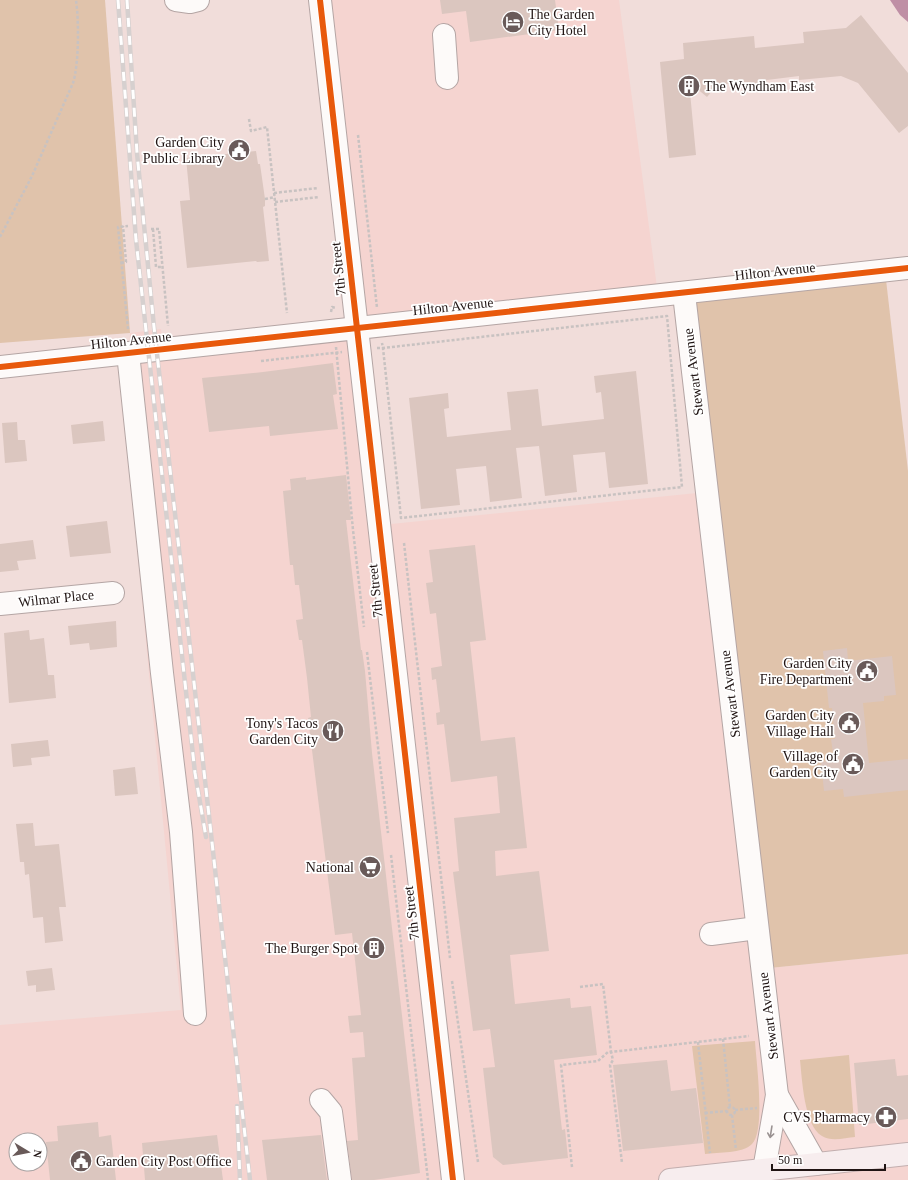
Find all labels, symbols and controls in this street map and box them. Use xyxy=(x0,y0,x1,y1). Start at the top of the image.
place label: The Garden City Hotel xyxy=(528,7,594,38)
hotel icon: The Garden City Hotel xyxy=(500,9,526,35)
building icon: The Wyndham East xyxy=(676,73,702,99)
place label: The Wyndham East xyxy=(704,79,814,94)
place label: Garden City Public Library xyxy=(143,135,224,166)
public building icon: Garden City Public Library xyxy=(226,137,252,163)
street label: 7th Street xyxy=(328,241,349,297)
street label: Hilton Avenue xyxy=(734,260,816,283)
street label: Hilton Avenue xyxy=(412,295,494,318)
street label: Stewart Avenue xyxy=(681,327,706,417)
street label: Hilton Avenue xyxy=(90,329,172,352)
street label: 7th Street xyxy=(365,563,386,619)
street label: Wilmar Place xyxy=(17,587,95,610)
street label: Stewart Avenue xyxy=(718,649,743,739)
place label: Garden City Fire Department xyxy=(760,656,852,687)
public building icon: Garden City Fire Department xyxy=(854,658,880,684)
place label: Garden City Village Hall xyxy=(765,708,834,739)
public building icon: Garden City Village Hall xyxy=(836,710,862,736)
place label: Tony's Tacos Garden City xyxy=(246,716,318,747)
restaurant icon: Tony's Tacos Garden City xyxy=(320,718,346,744)
place label: Village of Garden City xyxy=(769,749,838,780)
public building icon: Village of Garden City xyxy=(840,751,866,777)
supermarket icon: National xyxy=(357,854,383,880)
place label: National xyxy=(306,860,354,875)
street label: 7th Street xyxy=(401,885,422,941)
building icon: The Burger Spot xyxy=(361,935,387,961)
place label: The Burger Spot xyxy=(265,941,358,956)
street label: Stewart Avenue xyxy=(756,971,781,1061)
pharmacy icon: CVS Pharmacy xyxy=(873,1104,899,1130)
place label: CVS Pharmacy xyxy=(783,1110,870,1125)
one-way arrow xyxy=(766,1125,774,1138)
north arrow xyxy=(8,1132,48,1172)
scale bar xyxy=(772,1146,885,1172)
public building icon: Garden City Post Office xyxy=(68,1148,94,1174)
text: N xyxy=(31,1149,44,1159)
text: 50 m xyxy=(778,1153,803,1167)
place label: Garden City Post Office xyxy=(96,1154,231,1169)

